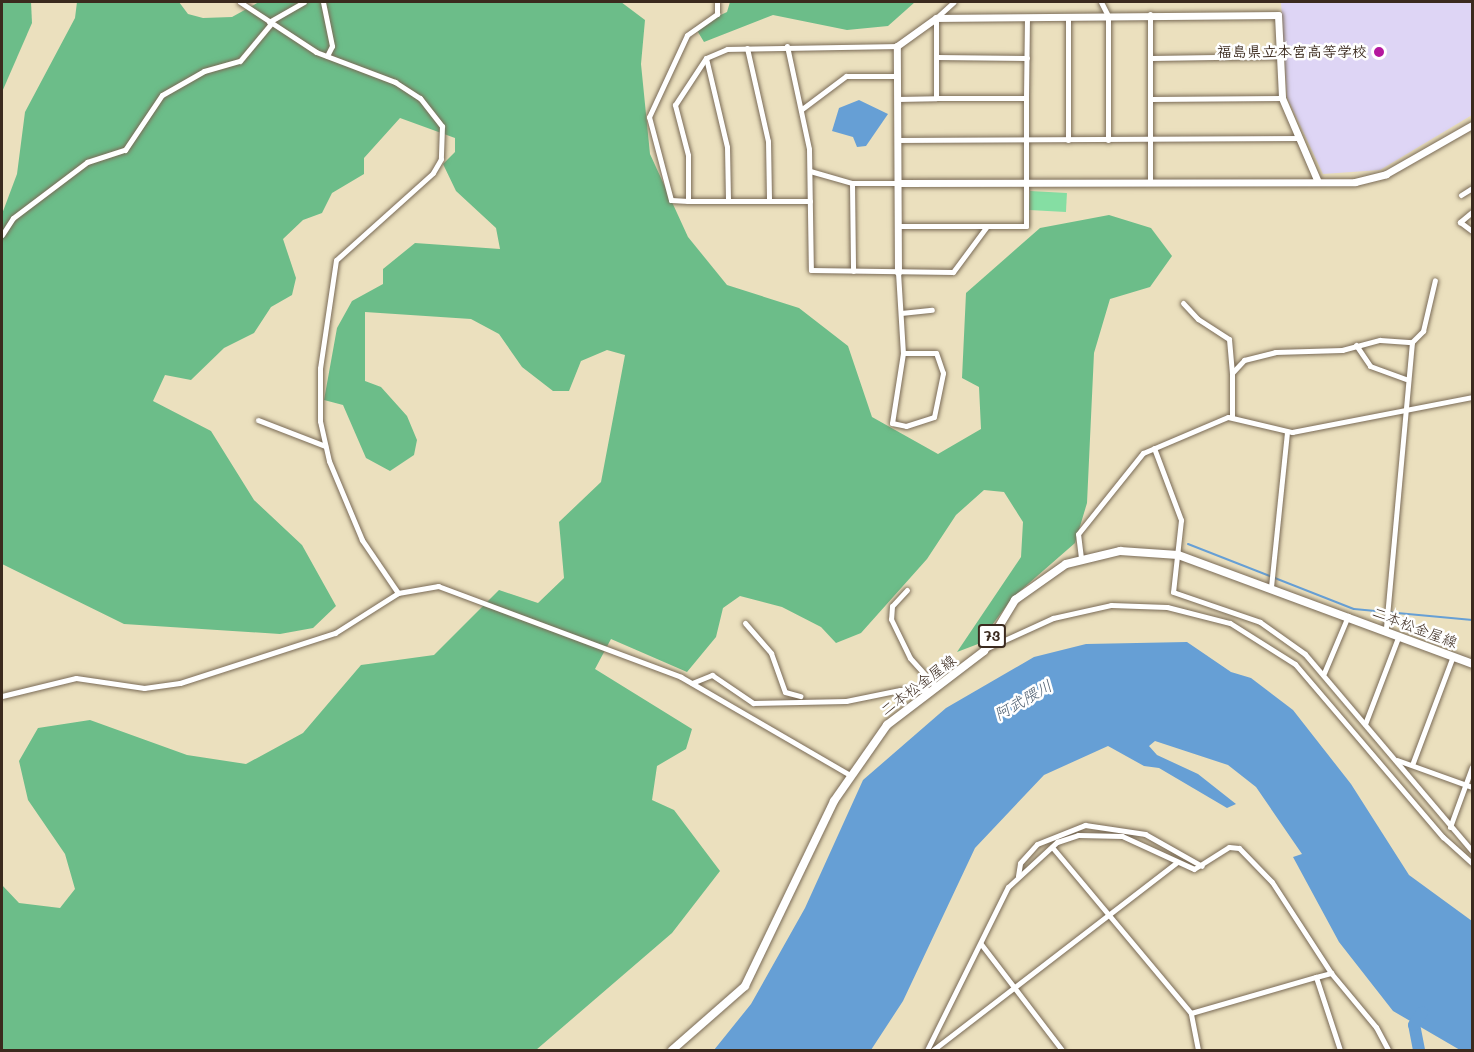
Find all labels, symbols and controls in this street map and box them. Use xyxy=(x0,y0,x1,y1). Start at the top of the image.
place label: 福島県立本宮高等学校 xyxy=(1217,43,1367,61)
marker: 福島県立本宮高等学校 xyxy=(1372,45,1386,59)
street label: 二本松金屋線 xyxy=(1370,602,1460,652)
road number: 73 xyxy=(977,625,1007,647)
street label: 二本松金屋線 xyxy=(877,651,959,719)
water label: 阿武隈川 xyxy=(990,676,1056,724)

